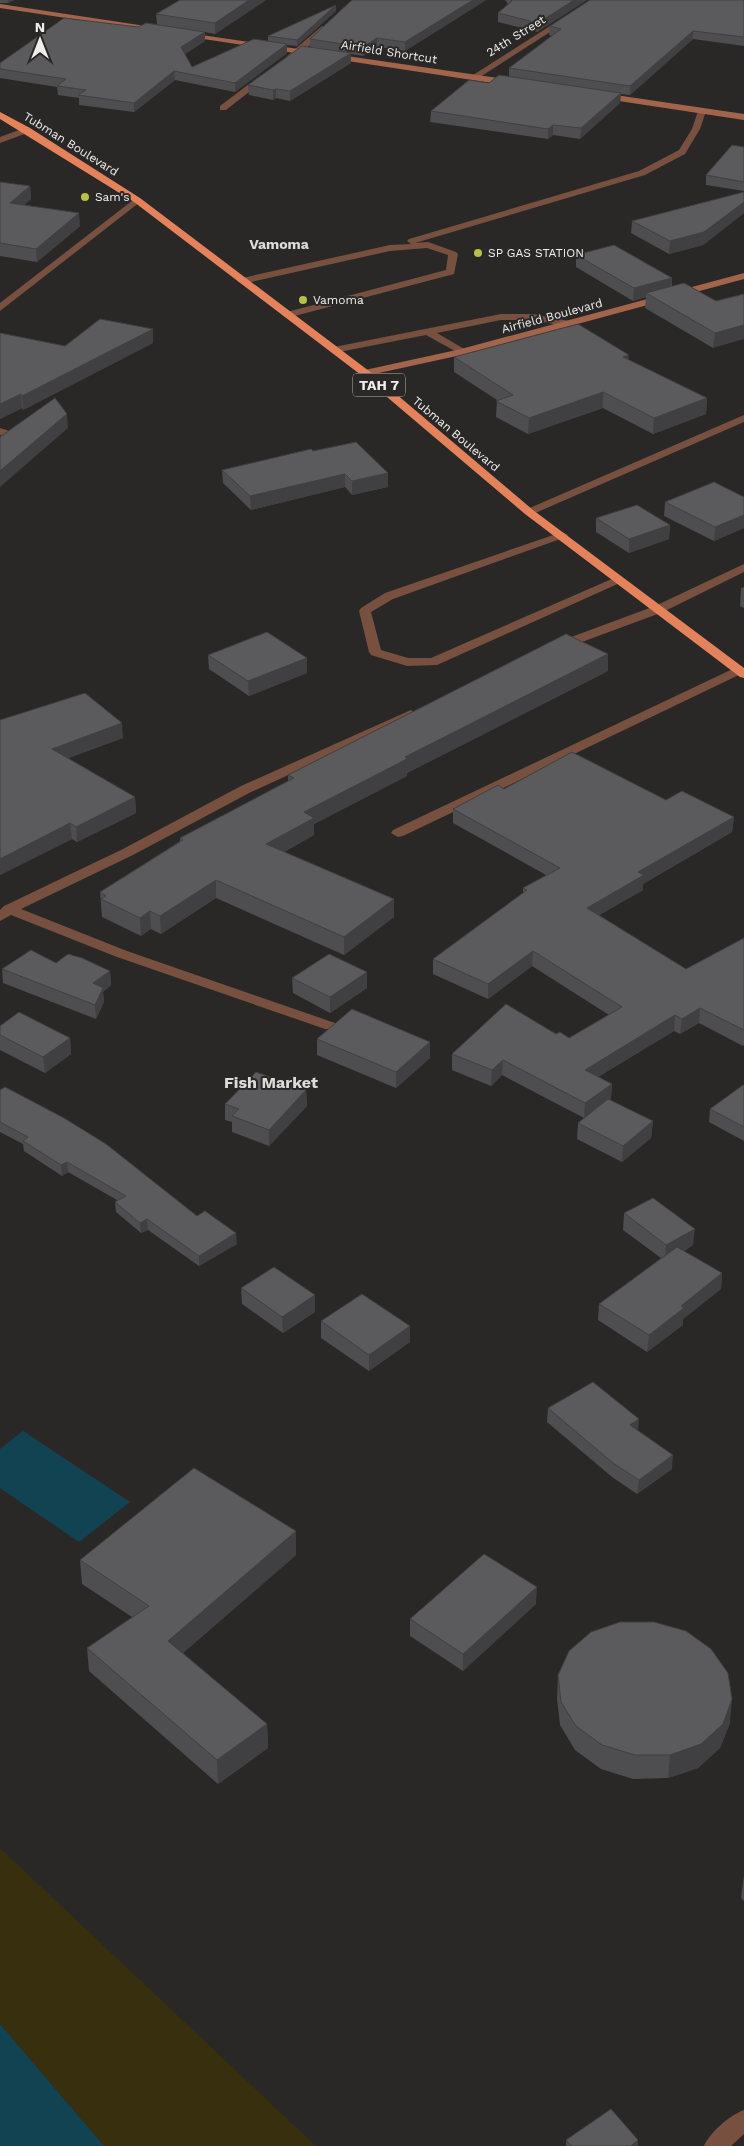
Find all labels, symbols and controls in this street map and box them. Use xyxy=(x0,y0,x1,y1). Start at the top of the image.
street label: 24th Street xyxy=(484,12,548,60)
north arrow xyxy=(15,15,65,65)
text: N xyxy=(35,19,45,35)
street label: Airfield Shortcut xyxy=(340,37,438,67)
street label: Tubman Boulevard xyxy=(21,109,121,179)
place label: Sam's xyxy=(95,190,130,204)
marker: Sam's xyxy=(79,191,91,203)
district label: Vamoma xyxy=(249,236,310,252)
place label: SP GAS STATION xyxy=(488,246,584,260)
marker: SP GAS STATION xyxy=(472,247,484,259)
place label: Vamoma xyxy=(313,293,364,307)
marker: Vamoma xyxy=(297,294,309,306)
street label: Airfield Boulevard xyxy=(500,296,604,336)
road number: TAH 7 xyxy=(353,374,405,396)
street label: Tubman Boulevard xyxy=(410,394,502,474)
district label: Fish Market xyxy=(224,1073,318,1092)

